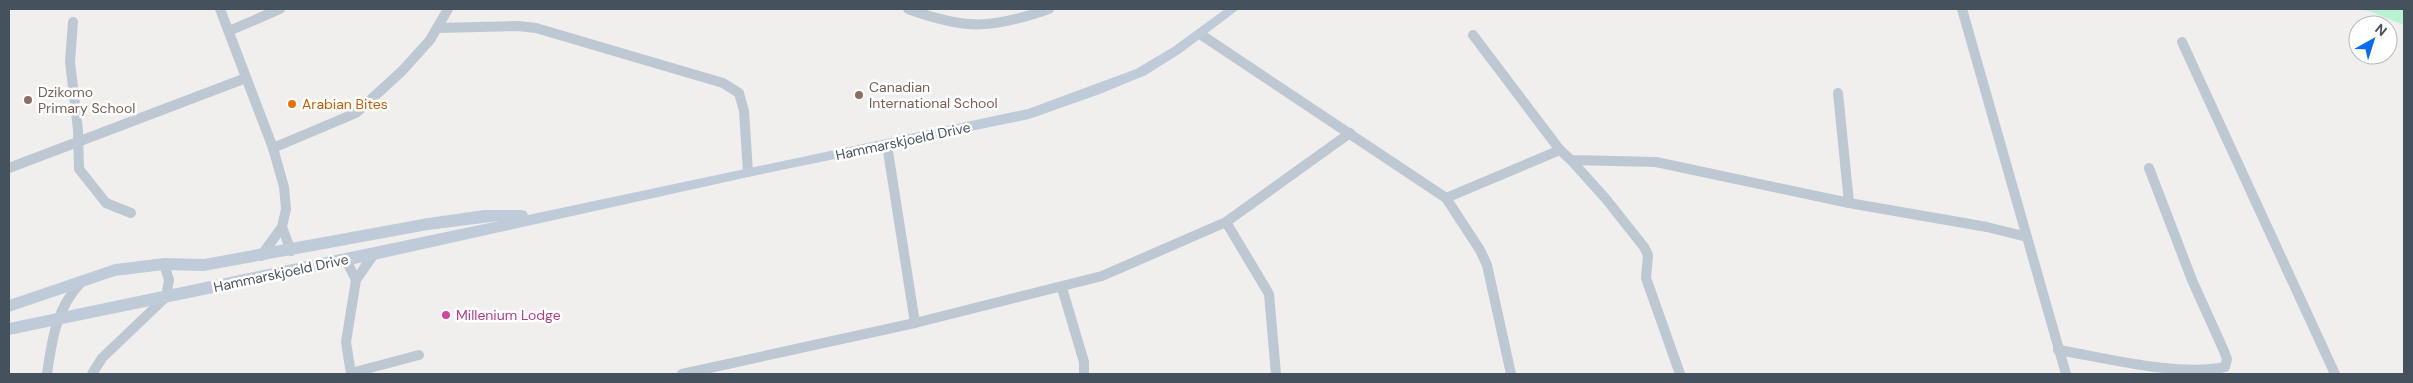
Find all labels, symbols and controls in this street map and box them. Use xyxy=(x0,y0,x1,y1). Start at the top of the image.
north arrow xyxy=(2348,15,2398,65)
text: N xyxy=(2372,20,2391,40)
place label: Canadian International School xyxy=(869,78,998,112)
place label: Dzikomo Primary School xyxy=(38,83,135,117)
marker: Canadian International School xyxy=(853,89,865,101)
marker: Dzikomo Primary School xyxy=(22,94,34,106)
place label: Arabian Bites xyxy=(302,95,388,113)
marker: Arabian Bites xyxy=(286,98,298,110)
street label: Hammarskjoeld Drive xyxy=(834,118,972,164)
street label: Hammarskjoeld Drive xyxy=(212,250,350,296)
place label: Millenium Lodge xyxy=(456,306,561,324)
marker: Millenium Lodge xyxy=(440,309,452,321)

